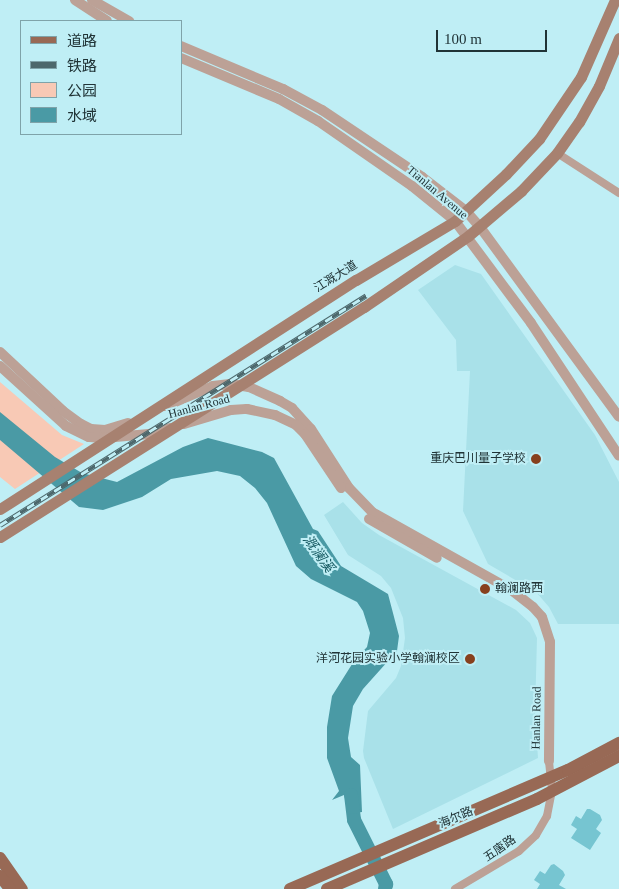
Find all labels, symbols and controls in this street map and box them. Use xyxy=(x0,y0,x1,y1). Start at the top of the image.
legend xyxy=(20,20,182,135)
scale bar xyxy=(439,20,550,52)
text: 100 m xyxy=(444,31,482,47)
text: 道路 xyxy=(67,33,97,49)
text: 铁路 xyxy=(67,58,97,74)
text: 公园 xyxy=(67,83,97,99)
text: 水域 xyxy=(67,108,97,124)
street label: Tianlan Avenue xyxy=(403,163,471,223)
street label: 江溉大道 xyxy=(312,258,360,296)
street label: Hanlan Road xyxy=(167,392,231,422)
place label: 重庆巴川量子学校 xyxy=(430,452,526,466)
marker: 重庆巴川量子学校 xyxy=(530,453,542,465)
water label: 溉澜溪 xyxy=(299,532,337,576)
place label: 翰澜路西 xyxy=(495,582,543,596)
marker: 翰澜路西 xyxy=(479,583,491,595)
place label: 洋河花园实验小学翰澜校区 xyxy=(316,652,460,666)
marker: 洋河花园实验小学翰澜校区 xyxy=(464,653,476,665)
street label: Hanlan Road xyxy=(529,686,545,750)
street label: 海尔路 xyxy=(437,804,475,832)
street label: 五唐路 xyxy=(481,833,519,865)

